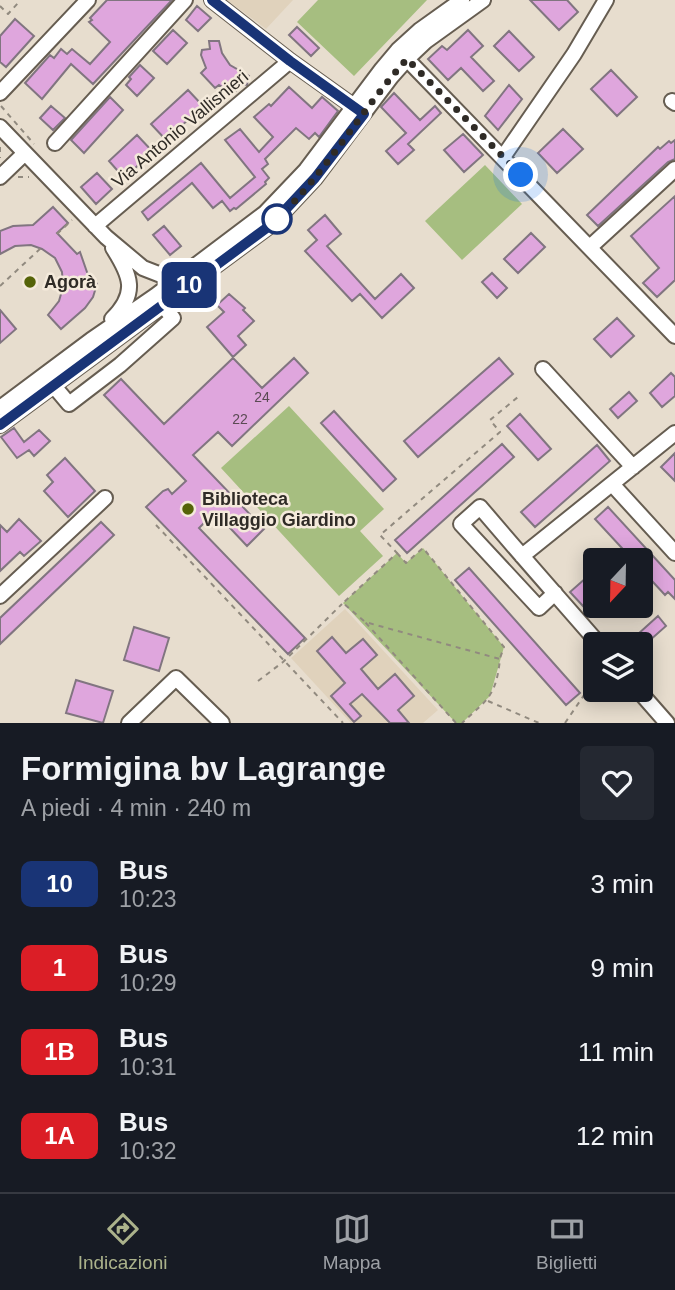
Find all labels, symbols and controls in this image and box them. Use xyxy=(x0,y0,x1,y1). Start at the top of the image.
street label: Via Antonio Vallisnieri xyxy=(108,66,252,192)
your location xyxy=(503,157,538,192)
unlabelled marker xyxy=(262,204,292,234)
line badge: 10 xyxy=(158,262,220,308)
text: 10 xyxy=(176,271,202,298)
place label: Agorà xyxy=(44,272,97,292)
marker: Agorà xyxy=(22,274,38,290)
house number: 24 xyxy=(254,389,270,405)
house number: 22 xyxy=(232,411,248,427)
place label: Biblioteca Villaggio Giardino xyxy=(202,489,356,530)
marker: Biblioteca Villaggio Giardino xyxy=(180,501,196,517)
north arrow xyxy=(583,548,653,618)
map controls xyxy=(583,548,653,702)
button: layers xyxy=(583,632,653,702)
button: heart xyxy=(580,746,654,820)
text: Formigina bv Lagrange xyxy=(21,750,386,787)
text: A piedi · 4 min · 240 m xyxy=(21,795,251,821)
text: Bus xyxy=(119,855,168,885)
text: 3 min xyxy=(590,869,654,899)
text: 10 xyxy=(46,870,73,897)
text: 10:23 xyxy=(119,886,177,912)
text: Bus xyxy=(119,939,168,969)
text: 9 min xyxy=(590,953,654,983)
text: 1 xyxy=(53,954,66,981)
text: 10:29 xyxy=(119,970,177,996)
text: Bus xyxy=(119,1023,168,1053)
text: 11 min xyxy=(578,1037,654,1067)
text: 1B xyxy=(44,1038,75,1065)
text: 10:31 xyxy=(119,1054,177,1080)
text: Bus xyxy=(119,1107,168,1137)
text: 12 min xyxy=(576,1121,654,1151)
text: 1A xyxy=(44,1122,75,1149)
text: 10:32 xyxy=(119,1138,177,1164)
tab: Indicazioni xyxy=(78,1210,167,1274)
tab: Mappa xyxy=(323,1210,381,1274)
tab: Biglietti xyxy=(536,1210,597,1274)

